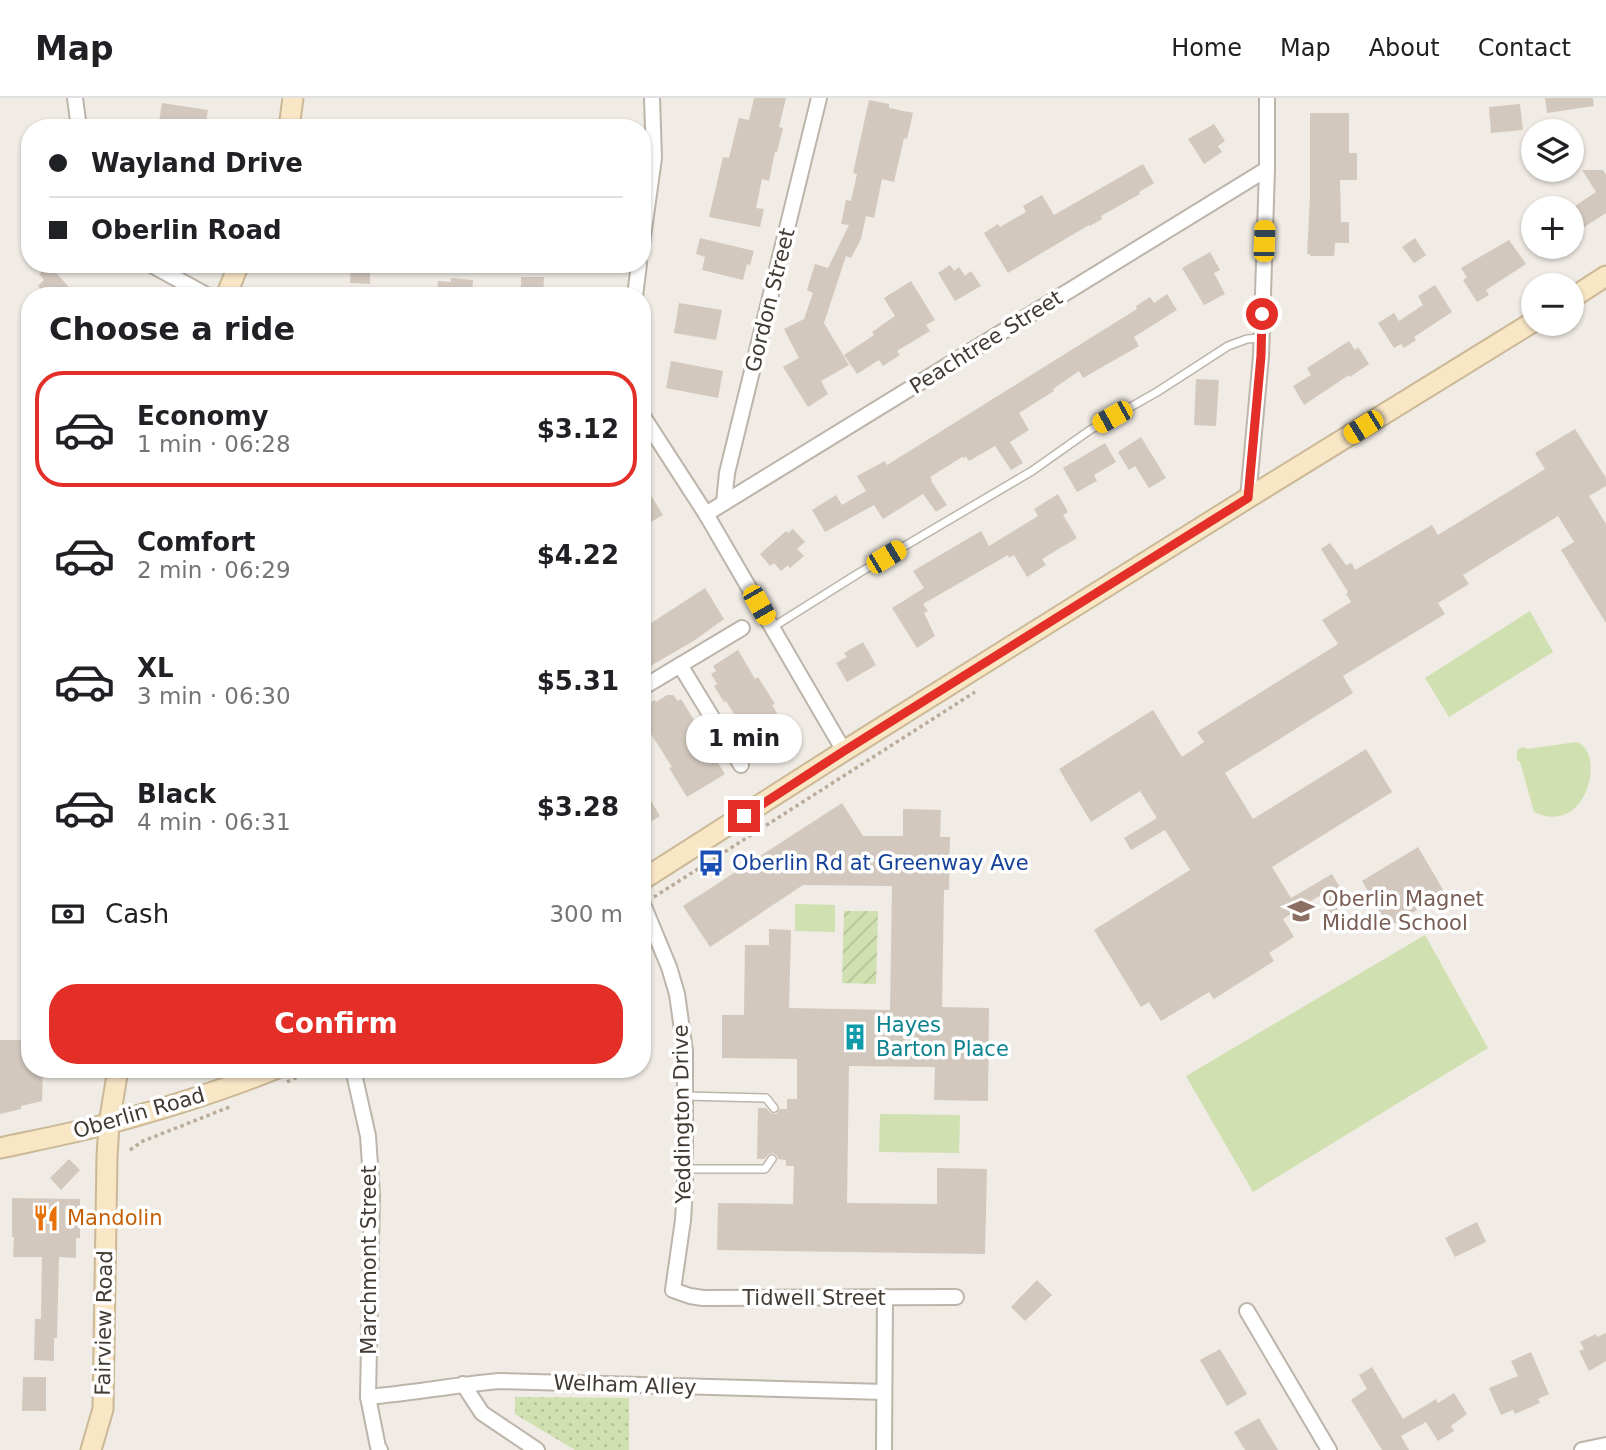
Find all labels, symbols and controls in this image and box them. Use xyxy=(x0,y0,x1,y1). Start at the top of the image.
text: Map xyxy=(35,29,114,68)
text: Home xyxy=(1171,34,1242,62)
text: Map xyxy=(1280,34,1331,62)
text: About xyxy=(1369,34,1440,62)
text: Contact xyxy=(1478,34,1571,62)
map controls xyxy=(1521,119,1584,336)
button: layers xyxy=(1521,119,1584,182)
text: Wayland Drive xyxy=(91,148,303,178)
button: + xyxy=(1521,196,1584,259)
text: Oberlin Road xyxy=(91,215,282,245)
car xyxy=(1253,220,1276,262)
street label: Gordon Street xyxy=(741,226,799,374)
button: − xyxy=(1521,273,1584,336)
street label: Peachtree Street xyxy=(905,285,1067,399)
route start xyxy=(1246,298,1278,330)
text: Choose a ride xyxy=(49,310,295,348)
icon: car xyxy=(53,398,116,461)
car xyxy=(1089,398,1136,436)
text: Economy xyxy=(137,401,268,431)
car xyxy=(1340,407,1387,447)
text: $3.12 xyxy=(537,414,619,444)
text: 1 min · 06:28 xyxy=(137,431,291,457)
icon: car xyxy=(53,524,116,587)
text: Comfort xyxy=(137,527,255,557)
car xyxy=(863,537,910,577)
text: $4.22 xyxy=(537,540,619,570)
text: 2 min · 06:29 xyxy=(137,557,291,583)
car xyxy=(740,582,779,628)
icon: car xyxy=(53,650,116,713)
text: XL xyxy=(137,653,174,683)
text: $5.31 xyxy=(537,666,619,696)
text: 3 min · 06:30 xyxy=(137,683,291,709)
callout: 1 min xyxy=(686,714,802,764)
text: 1 min xyxy=(708,725,780,751)
icon: car xyxy=(53,776,116,839)
text: Black xyxy=(137,779,216,809)
text: $3.28 xyxy=(537,792,619,822)
route end xyxy=(728,800,760,832)
text: 4 min · 06:31 xyxy=(137,809,291,835)
bus stop icon: Oberlin Rd at Greenway Ave xyxy=(696,848,726,878)
place label: Oberlin Rd at Greenway Ave xyxy=(732,851,1029,875)
place label: Oberlin Magnet Middle School xyxy=(1322,887,1484,935)
icon: cash xyxy=(49,895,87,933)
school or university icon: Oberlin Magnet Middle School xyxy=(1286,896,1316,926)
text: Cash xyxy=(105,899,169,929)
text: 300 m xyxy=(549,901,623,927)
button: Confirm xyxy=(49,984,623,1064)
place label: Hayes Barton Place xyxy=(876,1013,1009,1061)
building icon: Hayes Barton Place xyxy=(840,1022,870,1052)
street label: Yeddington Drive xyxy=(668,1024,696,1205)
street label: Oberlin Road xyxy=(70,1083,208,1143)
street label: Marchmont Street xyxy=(357,1165,381,1355)
restaurant icon: Mandolin xyxy=(31,1203,61,1233)
place label: Mandolin xyxy=(67,1206,162,1230)
street label: Fairview Road xyxy=(91,1250,117,1396)
street label: Tidwell Street xyxy=(741,1286,886,1310)
street label: Welham Alley xyxy=(553,1371,697,1399)

